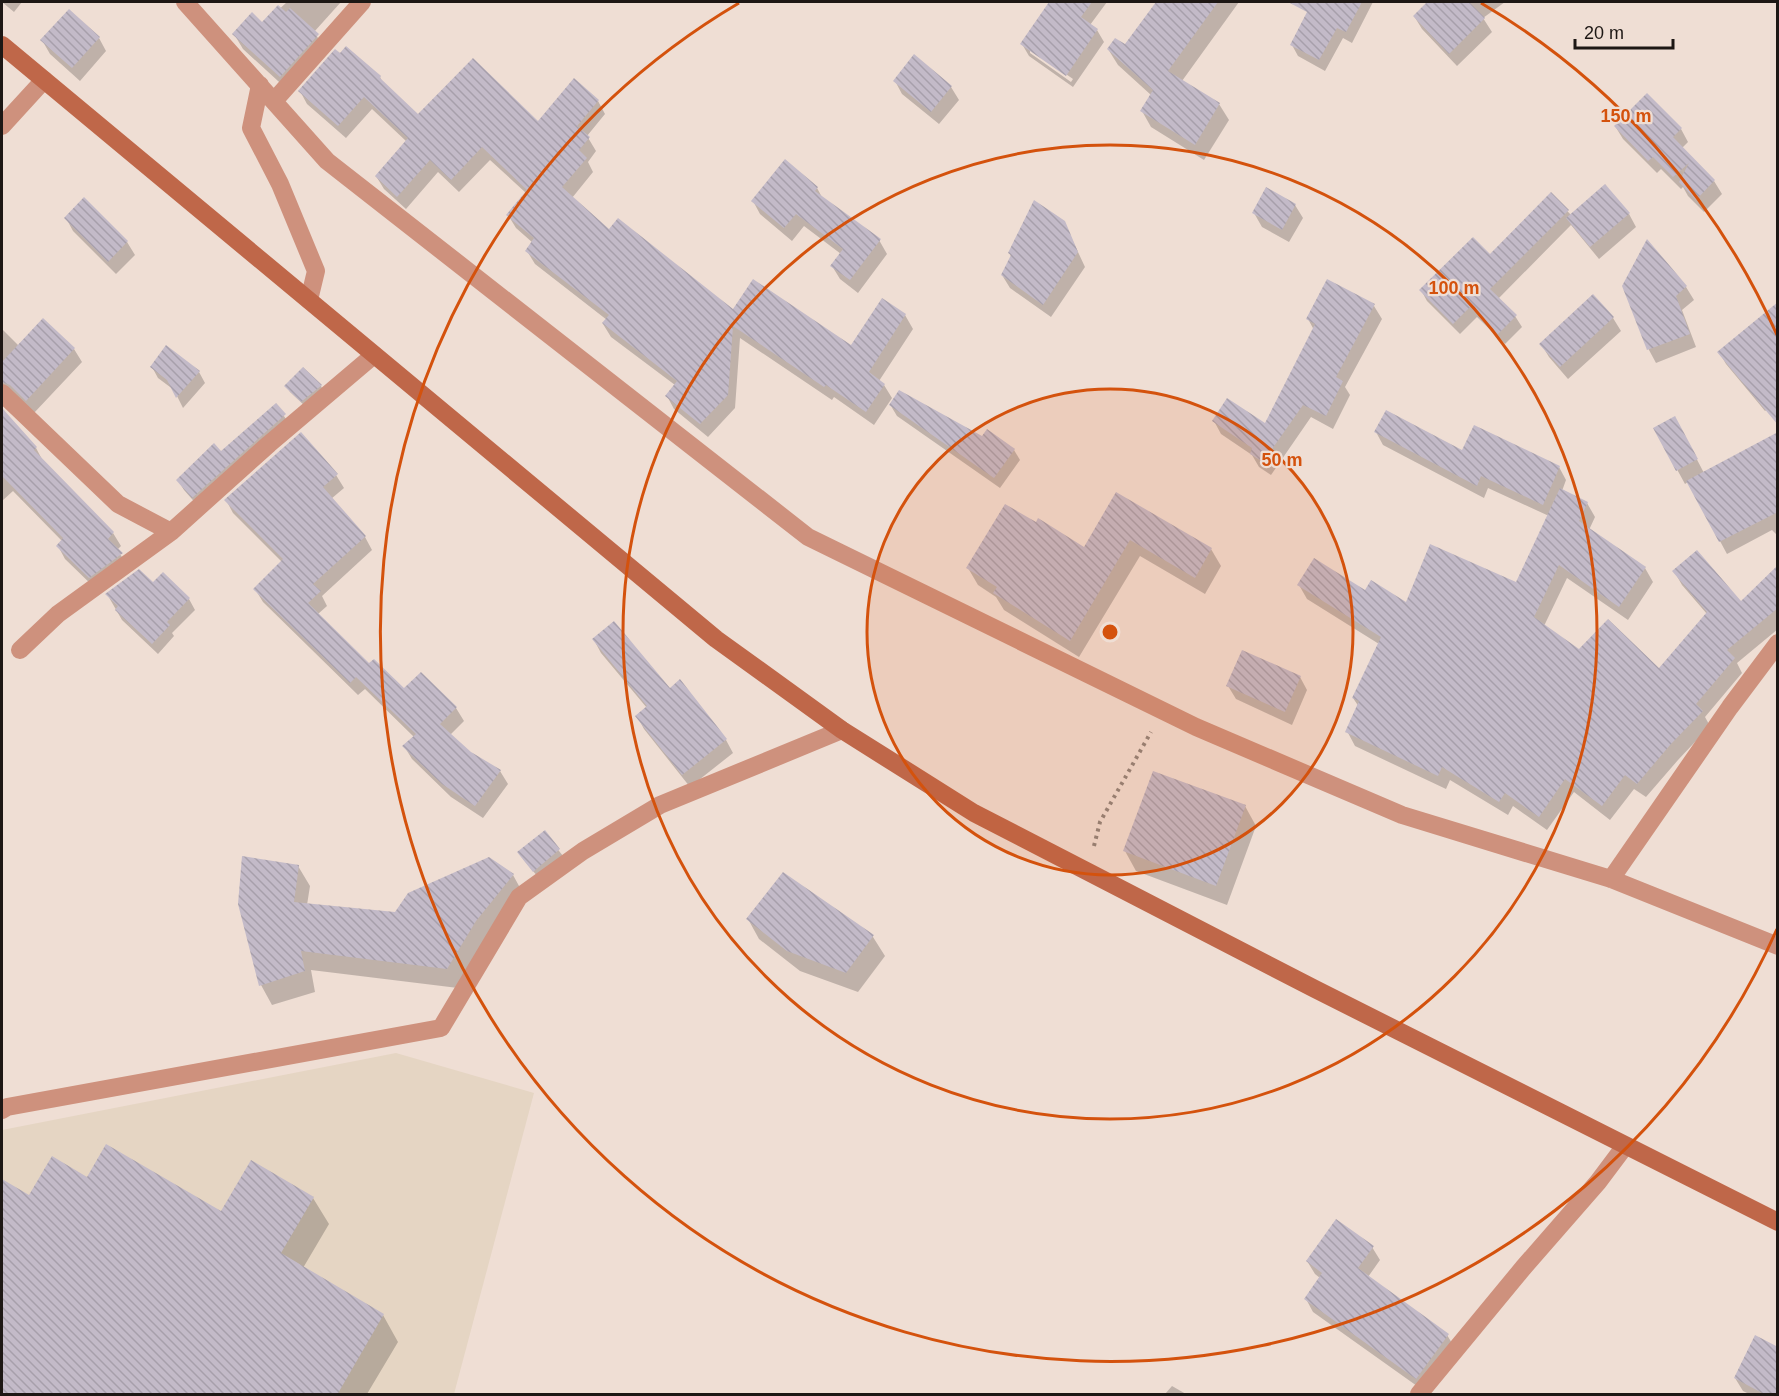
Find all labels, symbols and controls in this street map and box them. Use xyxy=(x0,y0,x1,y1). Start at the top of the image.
scale bar xyxy=(1575,12,1672,50)
text: 20 m xyxy=(1584,23,1624,43)
text: 150 m xyxy=(1600,106,1652,126)
text: 100 m xyxy=(1428,278,1480,298)
text: 50 m xyxy=(1261,450,1303,470)
centre of rings xyxy=(1100,622,1120,642)

